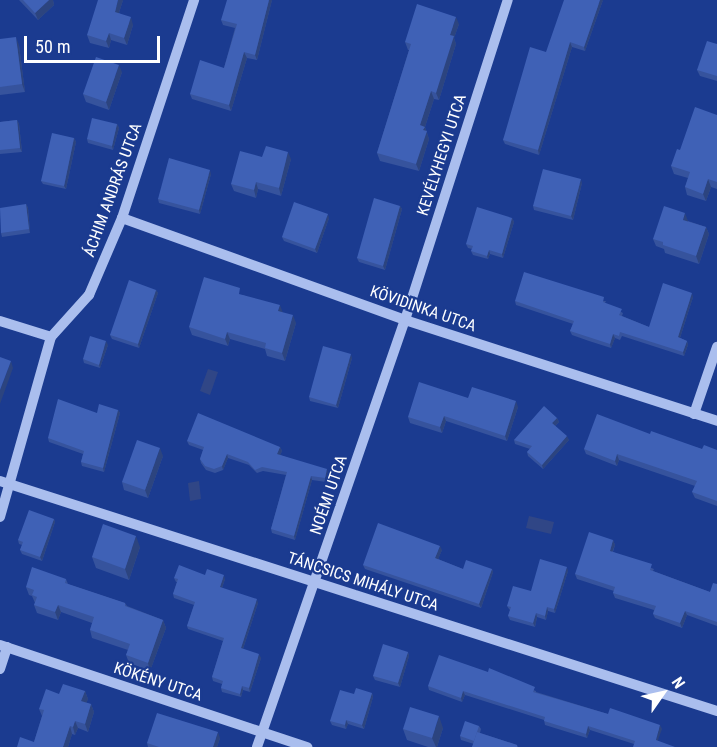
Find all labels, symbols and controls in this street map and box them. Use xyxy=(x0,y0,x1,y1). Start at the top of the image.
scale bar xyxy=(27,24,164,62)
text: 50 m xyxy=(35,36,70,57)
street label: KEVÉLYHEGYI UTCA xyxy=(413,92,471,218)
street label: ÁCHIM ANDRÁS UTCA xyxy=(80,120,146,260)
street label: KÖVIDINKA UTCA xyxy=(367,282,479,336)
street label: NOÉMI UTCA xyxy=(306,453,352,537)
street label: TÁNCSICS MIHÁLY UTCA xyxy=(285,548,441,616)
street label: KÖKÉNY UTCA xyxy=(111,659,205,705)
north arrow xyxy=(633,663,693,723)
text: N xyxy=(668,673,689,692)

